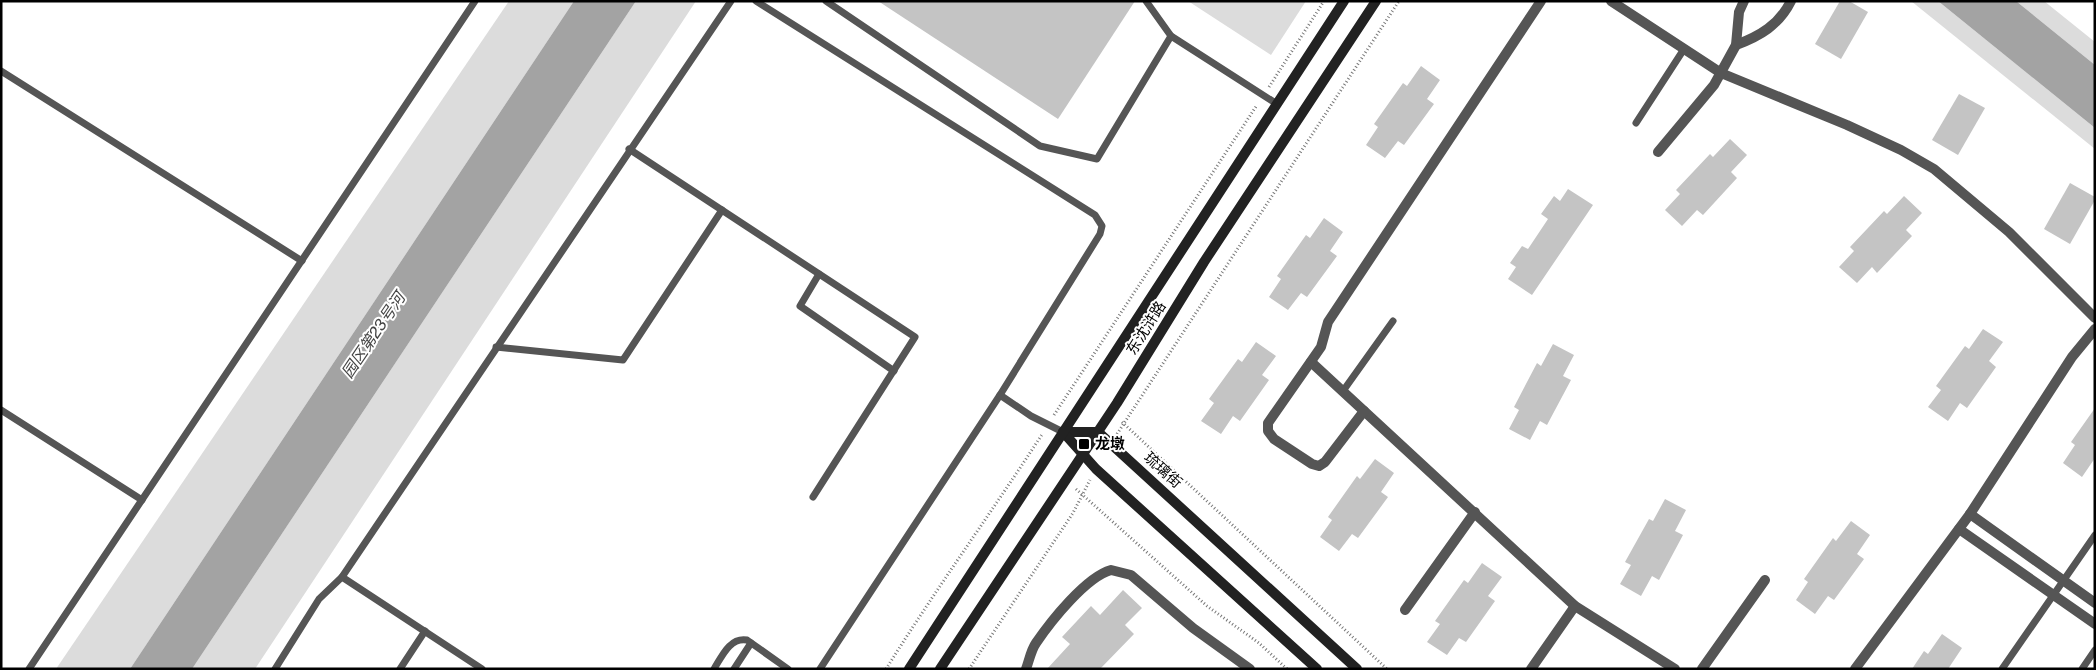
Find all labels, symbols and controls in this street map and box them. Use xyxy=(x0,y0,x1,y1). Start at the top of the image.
water label: 园区第23号河 xyxy=(338,286,411,382)
street label: 东沈浒路 xyxy=(1122,298,1169,358)
place label: 龙墩 xyxy=(1095,435,1125,452)
marker: 龙墩 xyxy=(1077,437,1091,451)
street label: 琉璃街 xyxy=(1141,448,1186,491)

